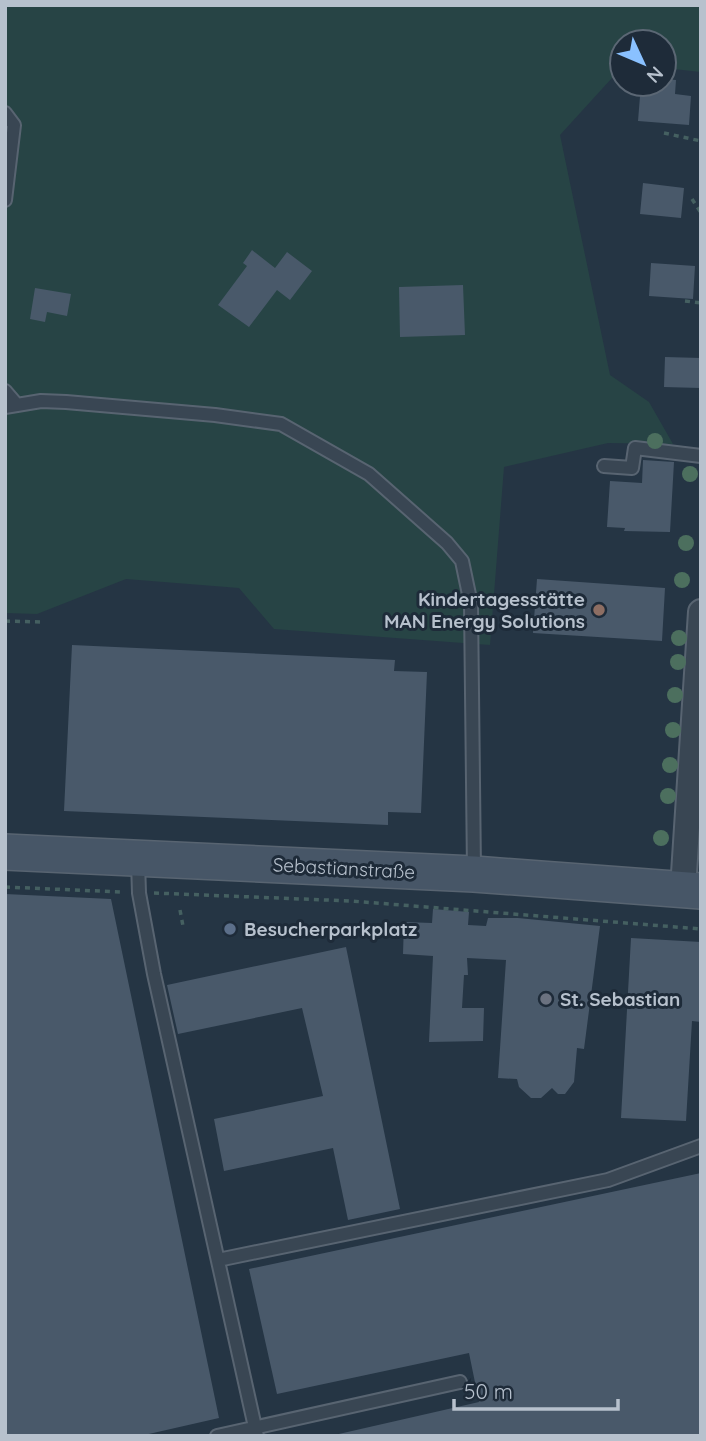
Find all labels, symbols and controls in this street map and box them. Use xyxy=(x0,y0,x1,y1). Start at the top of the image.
north arrow xyxy=(608,28,678,98)
text: N xyxy=(642,61,669,88)
place label: Kindertagesstätte MAN Energy Solutions xyxy=(384,587,585,633)
marker: Kindertagesstätte MAN Energy Solutions xyxy=(591,602,607,618)
street label: Sebastianstraße xyxy=(272,852,416,884)
place label: Besucherparkplatz xyxy=(244,917,417,941)
marker: Besucherparkplatz xyxy=(222,921,238,937)
place label: St. Sebastian xyxy=(560,987,680,1011)
marker: St. Sebastian xyxy=(538,991,554,1007)
scale bar xyxy=(454,1368,618,1412)
text: 50 m xyxy=(464,1378,513,1404)

